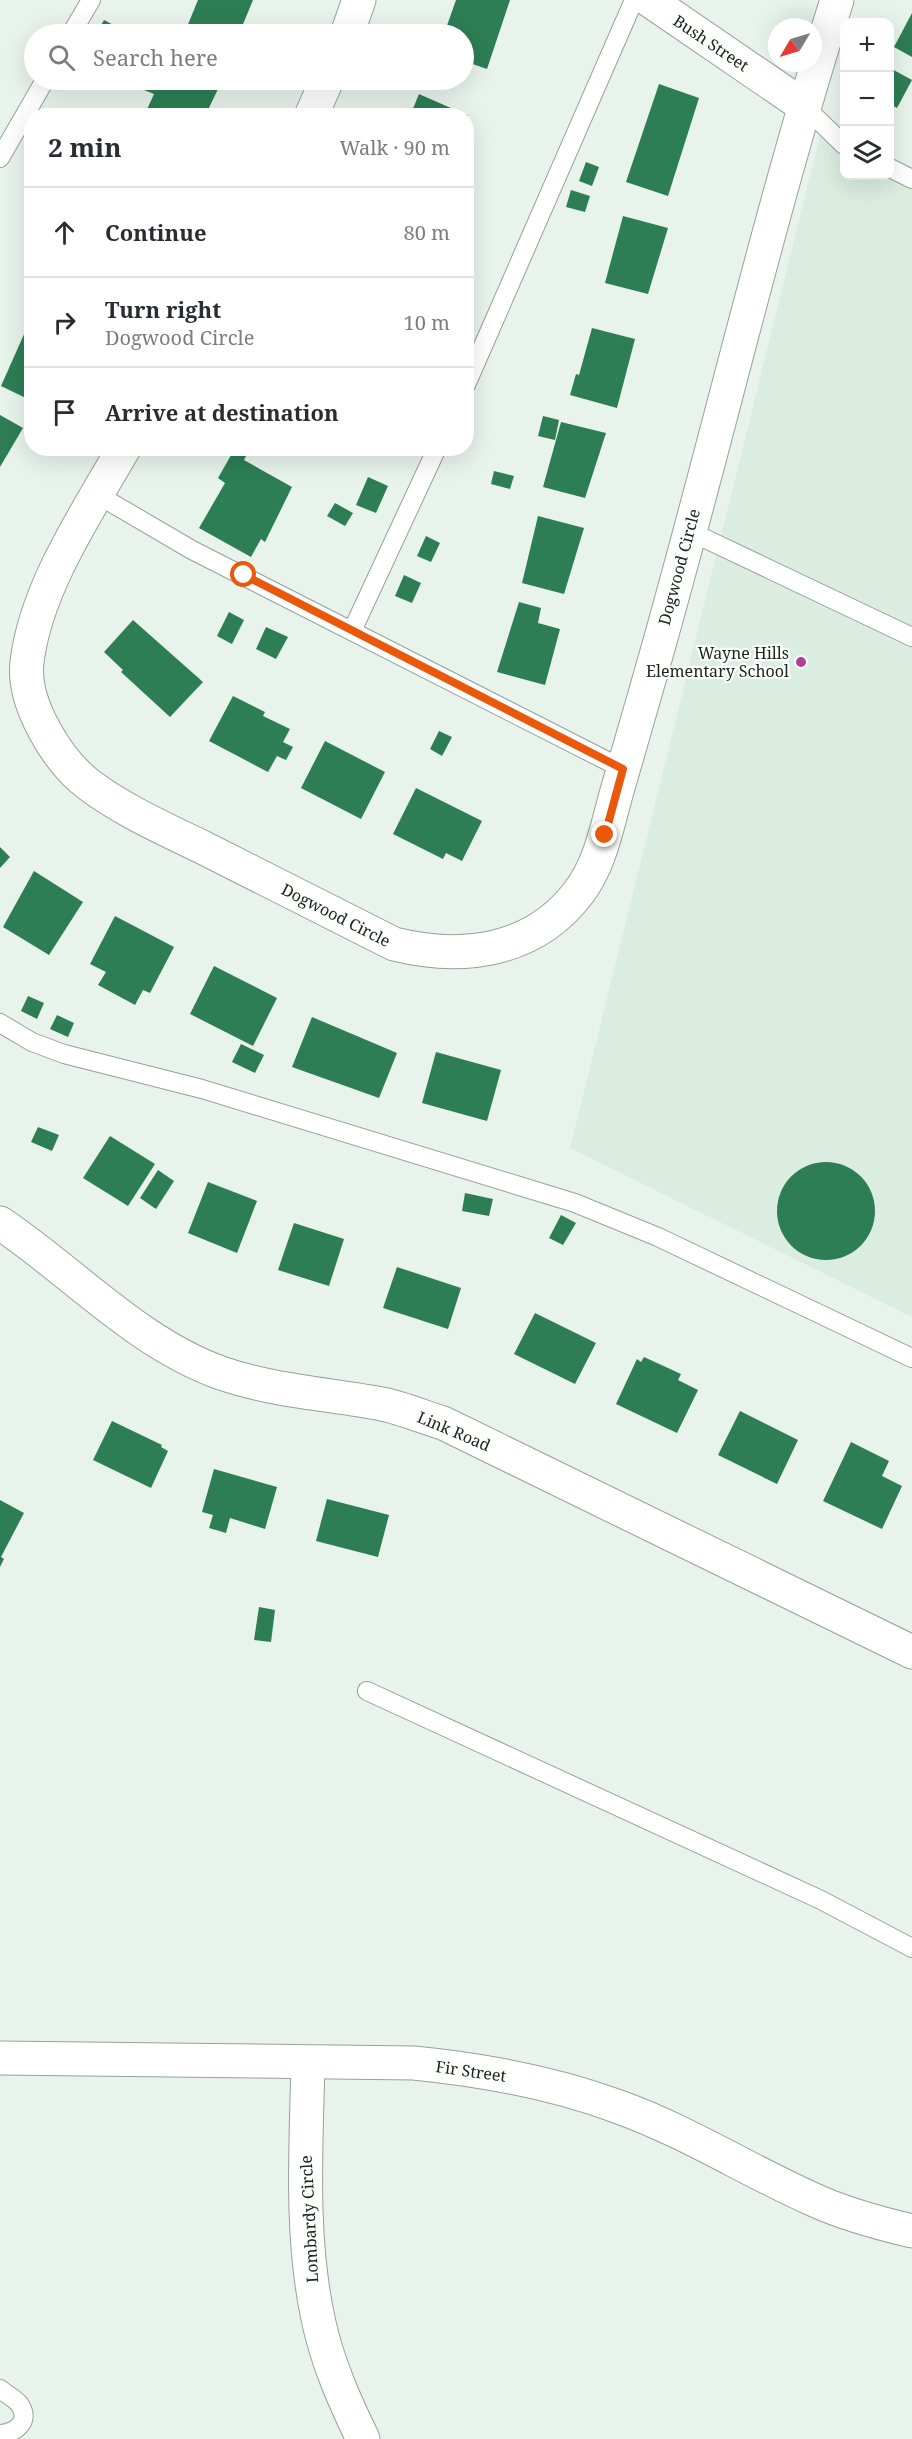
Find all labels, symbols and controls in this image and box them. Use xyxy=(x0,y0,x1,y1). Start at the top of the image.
street label: Bush Street xyxy=(669,10,753,77)
north arrow xyxy=(768,18,822,72)
map controls xyxy=(840,18,894,180)
button: + xyxy=(840,18,894,72)
search box xyxy=(24,24,474,90)
icon: search xyxy=(45,41,78,74)
text: Search here xyxy=(93,42,218,72)
button: − xyxy=(840,72,894,126)
button: layers xyxy=(840,126,894,180)
text: 2 min xyxy=(48,129,122,165)
text: Walk · 90 m xyxy=(339,134,450,161)
icon: ahead xyxy=(48,216,81,249)
text: Continue xyxy=(105,217,207,247)
text: 80 m xyxy=(404,219,450,246)
text: Turn right xyxy=(105,294,221,324)
icon: right xyxy=(48,306,81,339)
text: 10 m xyxy=(404,309,450,336)
text: Dogwood Circle xyxy=(105,324,254,351)
icon: arrive xyxy=(48,396,81,429)
text: Arrive at destination xyxy=(105,397,339,427)
street label: Dogwood Circle xyxy=(653,506,705,628)
route start xyxy=(230,561,256,587)
place label: Wayne Hills Elementary School xyxy=(646,642,789,682)
marker: Wayne Hills Elementary School xyxy=(794,655,808,669)
route end xyxy=(591,821,617,847)
street label: Dogwood Circle xyxy=(278,878,394,952)
street label: Link Road xyxy=(414,1406,494,1456)
street label: Fir Street xyxy=(434,2055,508,2087)
street label: Lombardy Circle xyxy=(295,2155,323,2283)

